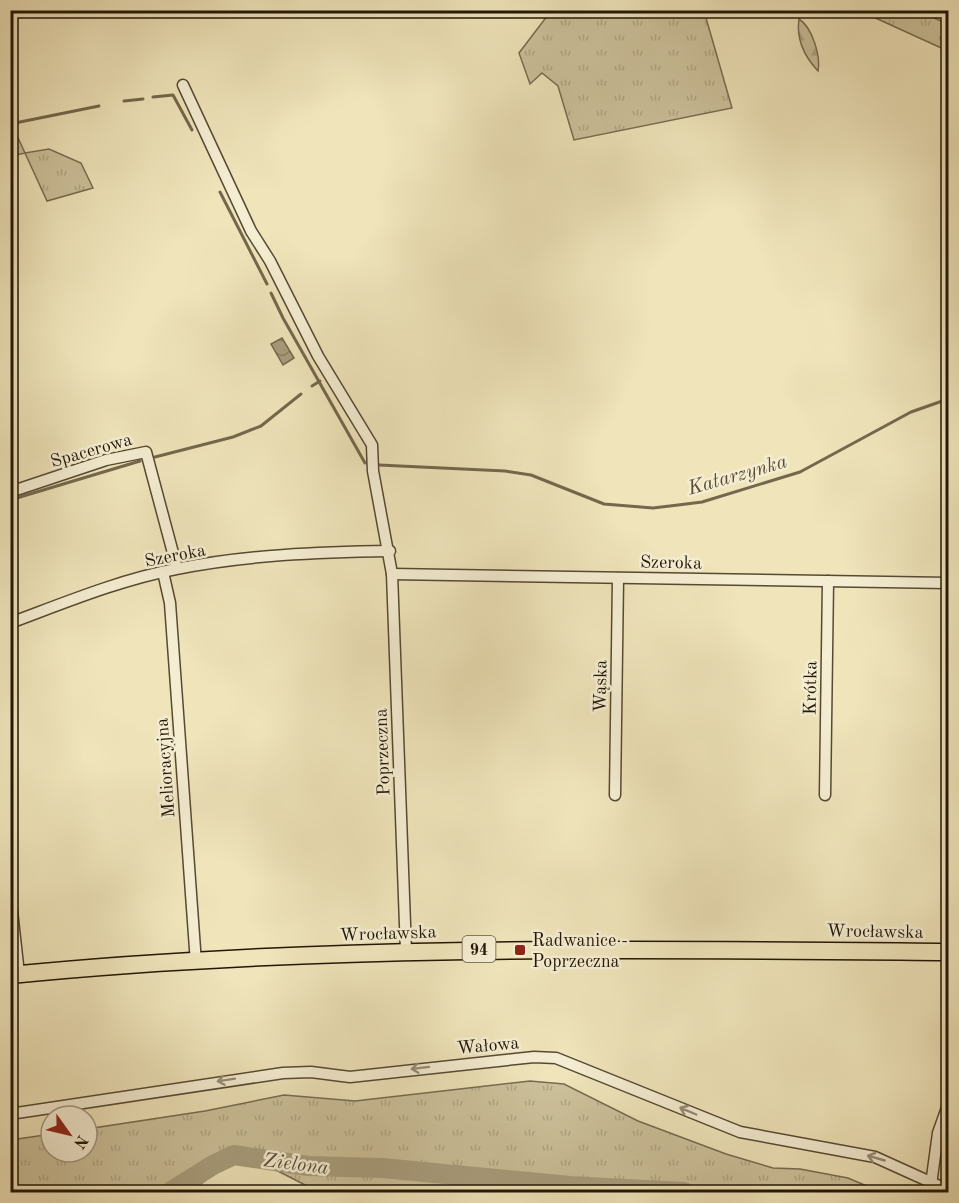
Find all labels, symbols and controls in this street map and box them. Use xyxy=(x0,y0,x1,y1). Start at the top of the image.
street label: Spacerowa xyxy=(49,431,134,471)
water label: Katarzynka xyxy=(685,452,790,500)
street label: Szeroka xyxy=(143,541,207,571)
street label: Szeroka xyxy=(640,553,702,573)
street label: Wąska xyxy=(592,659,610,713)
street label: Krótka xyxy=(802,661,820,715)
street label: Poprzeczna xyxy=(372,708,394,796)
street label: Melioracyjna xyxy=(154,717,178,818)
street label: Wrocławska xyxy=(826,922,924,942)
street label: Wrocławska xyxy=(339,923,437,945)
place label: Radwanice - Poprzeczna xyxy=(532,932,628,971)
road number: 94 xyxy=(462,936,496,962)
marker: Radwanice - Poprzeczna xyxy=(513,943,527,957)
street label: Wałowa xyxy=(456,1034,520,1058)
one-way arrow xyxy=(410,1063,430,1074)
one-way arrow xyxy=(217,1075,236,1086)
north arrow xyxy=(39,1104,99,1164)
one-way arrow xyxy=(679,1105,697,1116)
text: N xyxy=(69,1132,90,1151)
water label: Zielona xyxy=(262,1151,330,1179)
one-way arrow xyxy=(867,1152,886,1163)

